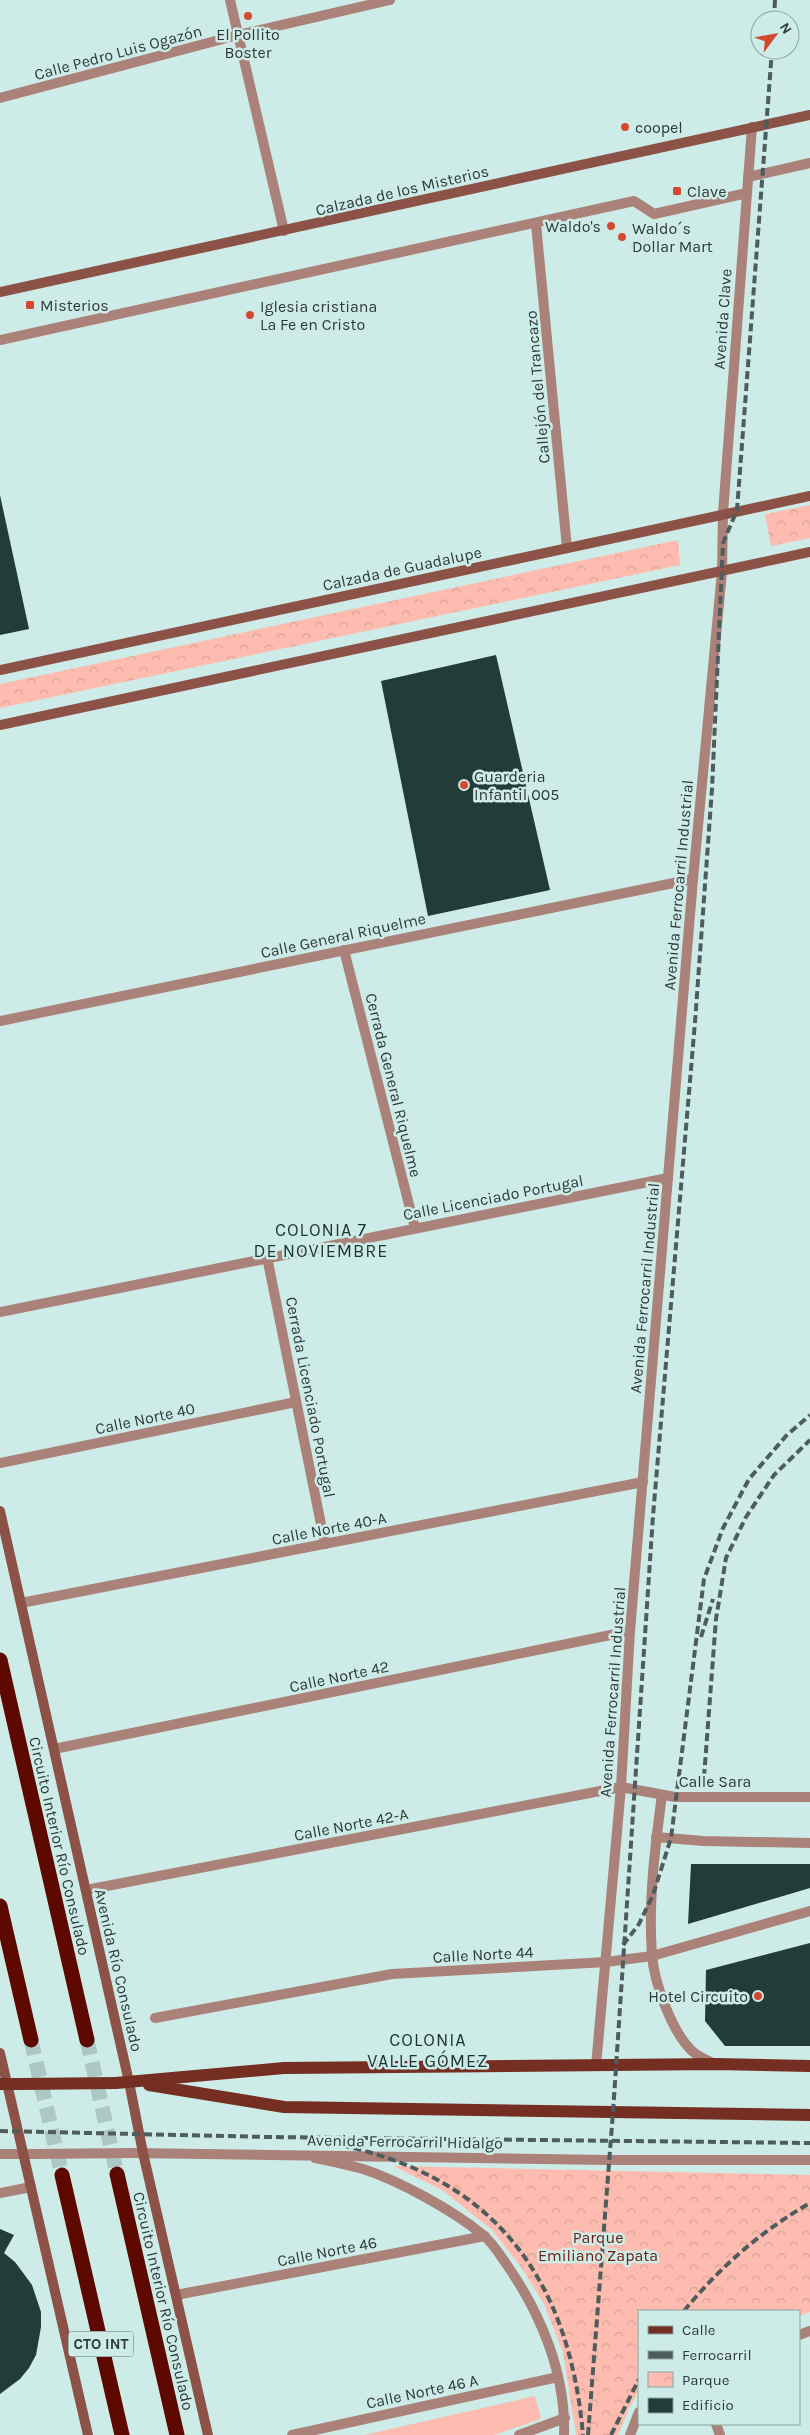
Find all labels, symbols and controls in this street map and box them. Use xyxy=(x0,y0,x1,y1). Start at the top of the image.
marker: El Pollito Boster xyxy=(242,10,254,22)
north arrow xyxy=(750,10,800,60)
text: N xyxy=(776,20,795,37)
street label: Calle Pedro Luis Ogazón xyxy=(32,21,204,84)
place label: El Pollito Boster xyxy=(216,25,280,62)
place label: coopel xyxy=(635,118,683,137)
marker: coopel xyxy=(619,121,631,133)
street label: Calzada de los Misterios xyxy=(314,161,491,220)
place label: Clave xyxy=(687,182,726,201)
marker: Clave xyxy=(671,185,683,197)
place label: Waldo's xyxy=(545,217,601,236)
place label: Waldo´s Dollar Mart xyxy=(632,219,713,256)
marker: Waldo's xyxy=(605,220,617,232)
marker: Waldo´s Dollar Mart xyxy=(616,231,628,243)
street label: Avenida Clave xyxy=(710,268,735,370)
place label: Misterios xyxy=(40,296,109,315)
place label: Iglesia cristiana La Fe en Cristo xyxy=(260,297,377,334)
marker: Misterios xyxy=(24,299,36,311)
marker: Iglesia cristiana La Fe en Cristo xyxy=(244,309,256,321)
street label: Callejón del Trancazo xyxy=(521,310,554,464)
street label: Calzada de Guadalupe xyxy=(321,542,483,595)
place label: Guarderia Infantil 005 xyxy=(474,767,559,804)
marker: Guarderia Infantil 005 xyxy=(458,779,470,791)
street label: Avenida Ferrocarril Industrial xyxy=(660,779,697,991)
street label: Calle General Riquelme xyxy=(259,909,427,962)
street label: Cerrada General Riquelme xyxy=(361,991,426,1179)
street label: Calle Licenciado Portugal xyxy=(401,1171,585,1224)
street label: Avenida Ferrocarril Industrial xyxy=(626,1182,663,1394)
district label: COLONIA 7 DE NOVIEMBRE xyxy=(254,1219,388,1262)
street label: Cerrada Licenciado Portugal xyxy=(282,1295,339,1499)
street label: Calle Norte 40 xyxy=(93,1399,197,1438)
street label: Calle Norte 40-A xyxy=(270,1508,388,1549)
street label: Avenida Ferrocarril Industrial xyxy=(596,1586,629,1798)
street label: Calle Norte 42 xyxy=(288,1657,391,1696)
street label: Circuito Interior Río Consulado xyxy=(25,1735,94,1957)
street label: Calle Sara xyxy=(679,1772,751,1791)
street label: Calle Norte 42-A xyxy=(292,1804,410,1845)
street label: Avenida Río Consulado xyxy=(91,1887,147,2053)
street label: Calle Norte 44 xyxy=(432,1942,534,1967)
place label: Hotel Circuito xyxy=(648,1987,748,2006)
marker: Hotel Circuito xyxy=(752,1990,764,2002)
district label: COLONIA VALLE GÓMEZ xyxy=(367,2029,489,2072)
street label: Avenida Ferrocarril Hidalgo xyxy=(307,2130,503,2153)
street label: Circuito Interior Río Consulado xyxy=(129,2190,198,2412)
park label: Parque Emiliano Zapata xyxy=(538,2228,658,2265)
street label: Calle Norte 46 xyxy=(276,2233,379,2270)
legend xyxy=(638,2310,800,2425)
text: Calle xyxy=(682,2321,716,2339)
road number: CTO INT xyxy=(68,2332,134,2356)
text: Ferrocarril xyxy=(682,2346,752,2364)
street label: Calle Norte 46 A xyxy=(364,2370,480,2413)
text: Parque xyxy=(682,2371,730,2389)
text: Edificio xyxy=(682,2396,734,2414)

